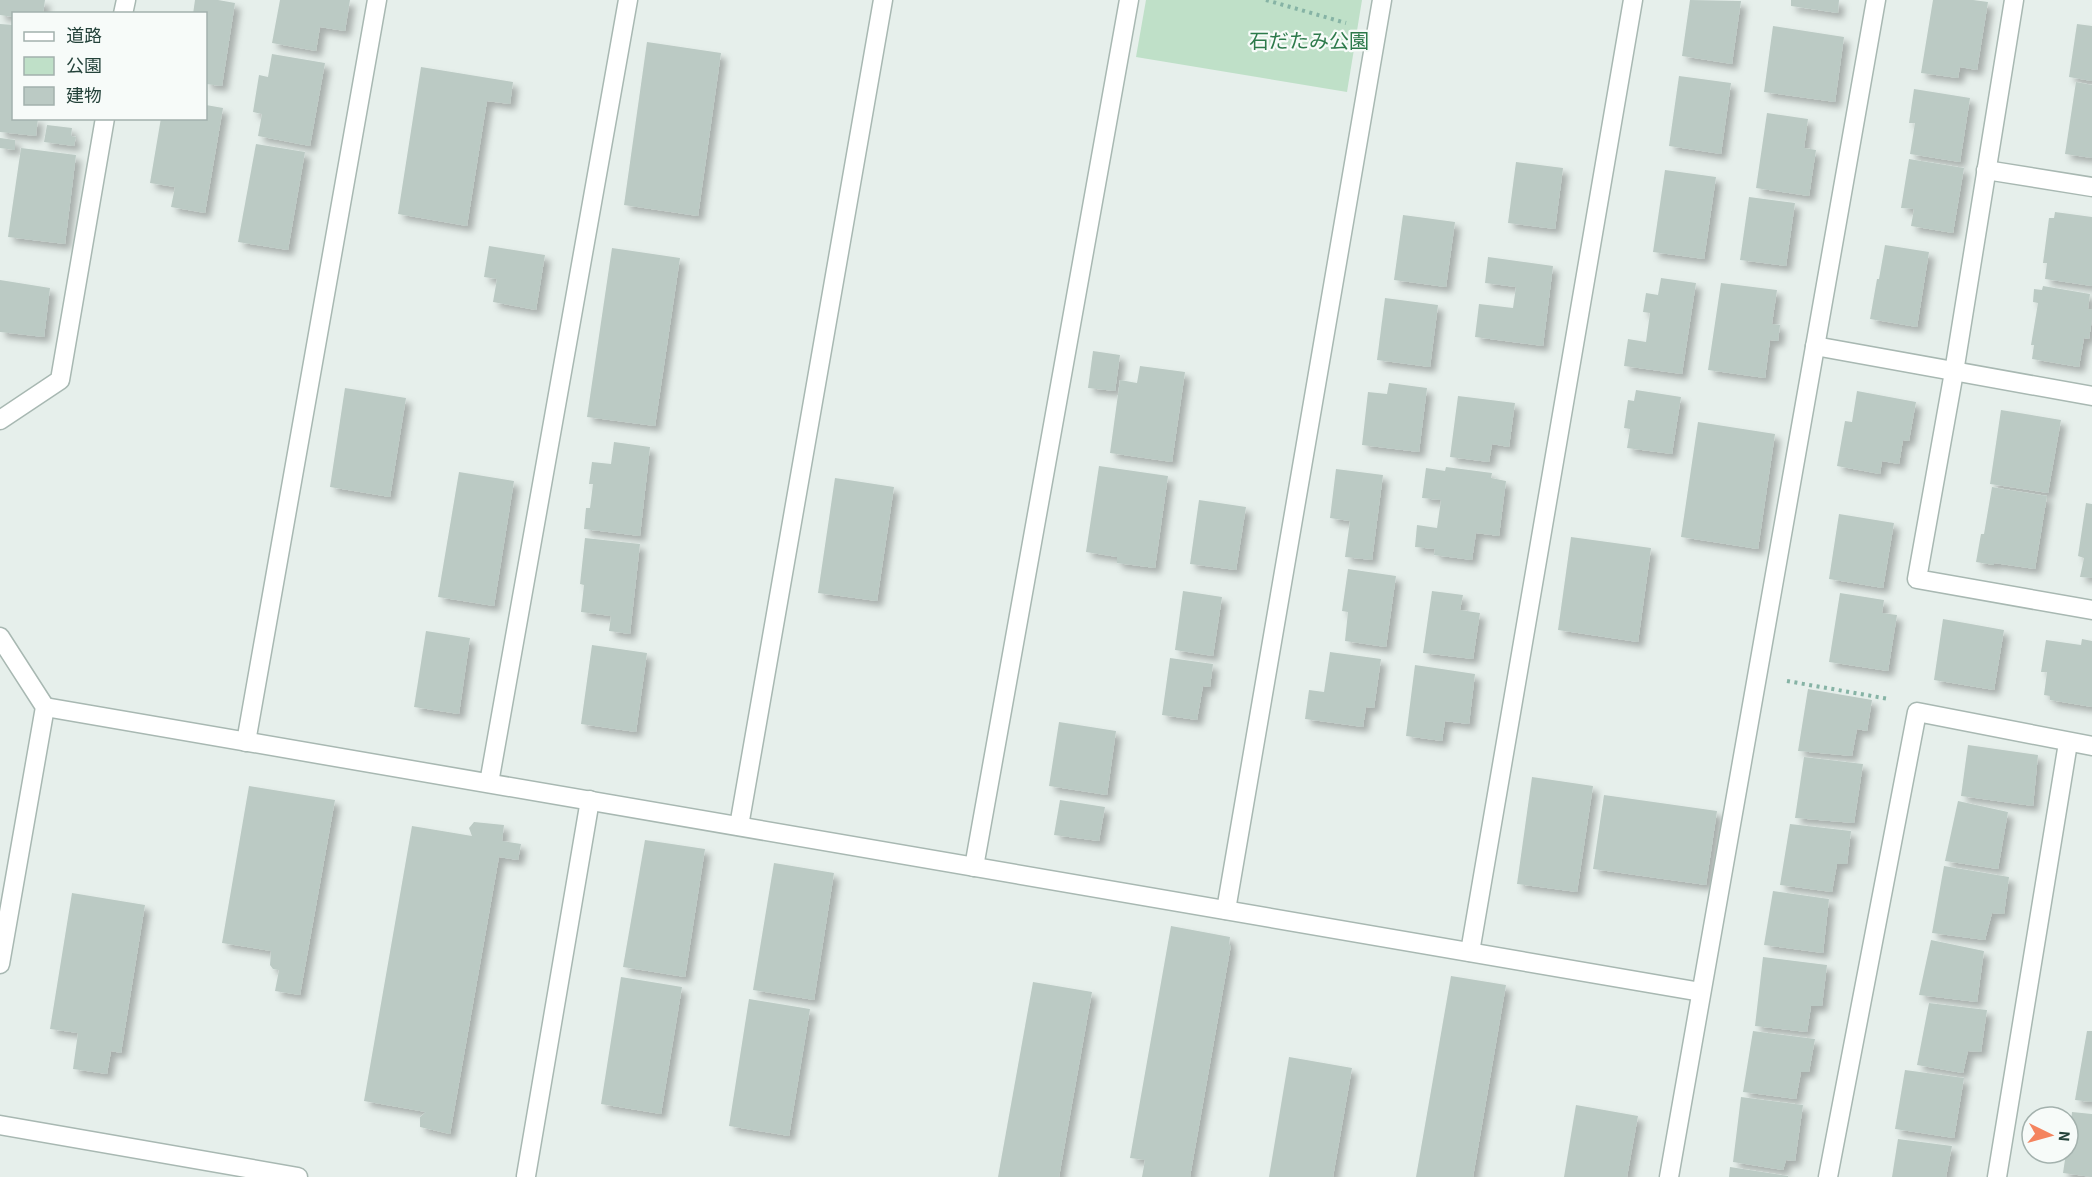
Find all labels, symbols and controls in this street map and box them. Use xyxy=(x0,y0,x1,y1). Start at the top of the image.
legend xyxy=(12,12,207,120)
text: 道路 xyxy=(66,24,102,49)
park label: 石だたみ公園 xyxy=(1249,28,1369,56)
text: 公園 xyxy=(66,54,102,79)
text: 建物 xyxy=(66,84,102,109)
north arrow xyxy=(2020,1105,2080,1165)
text: N xyxy=(2053,1130,2075,1142)

